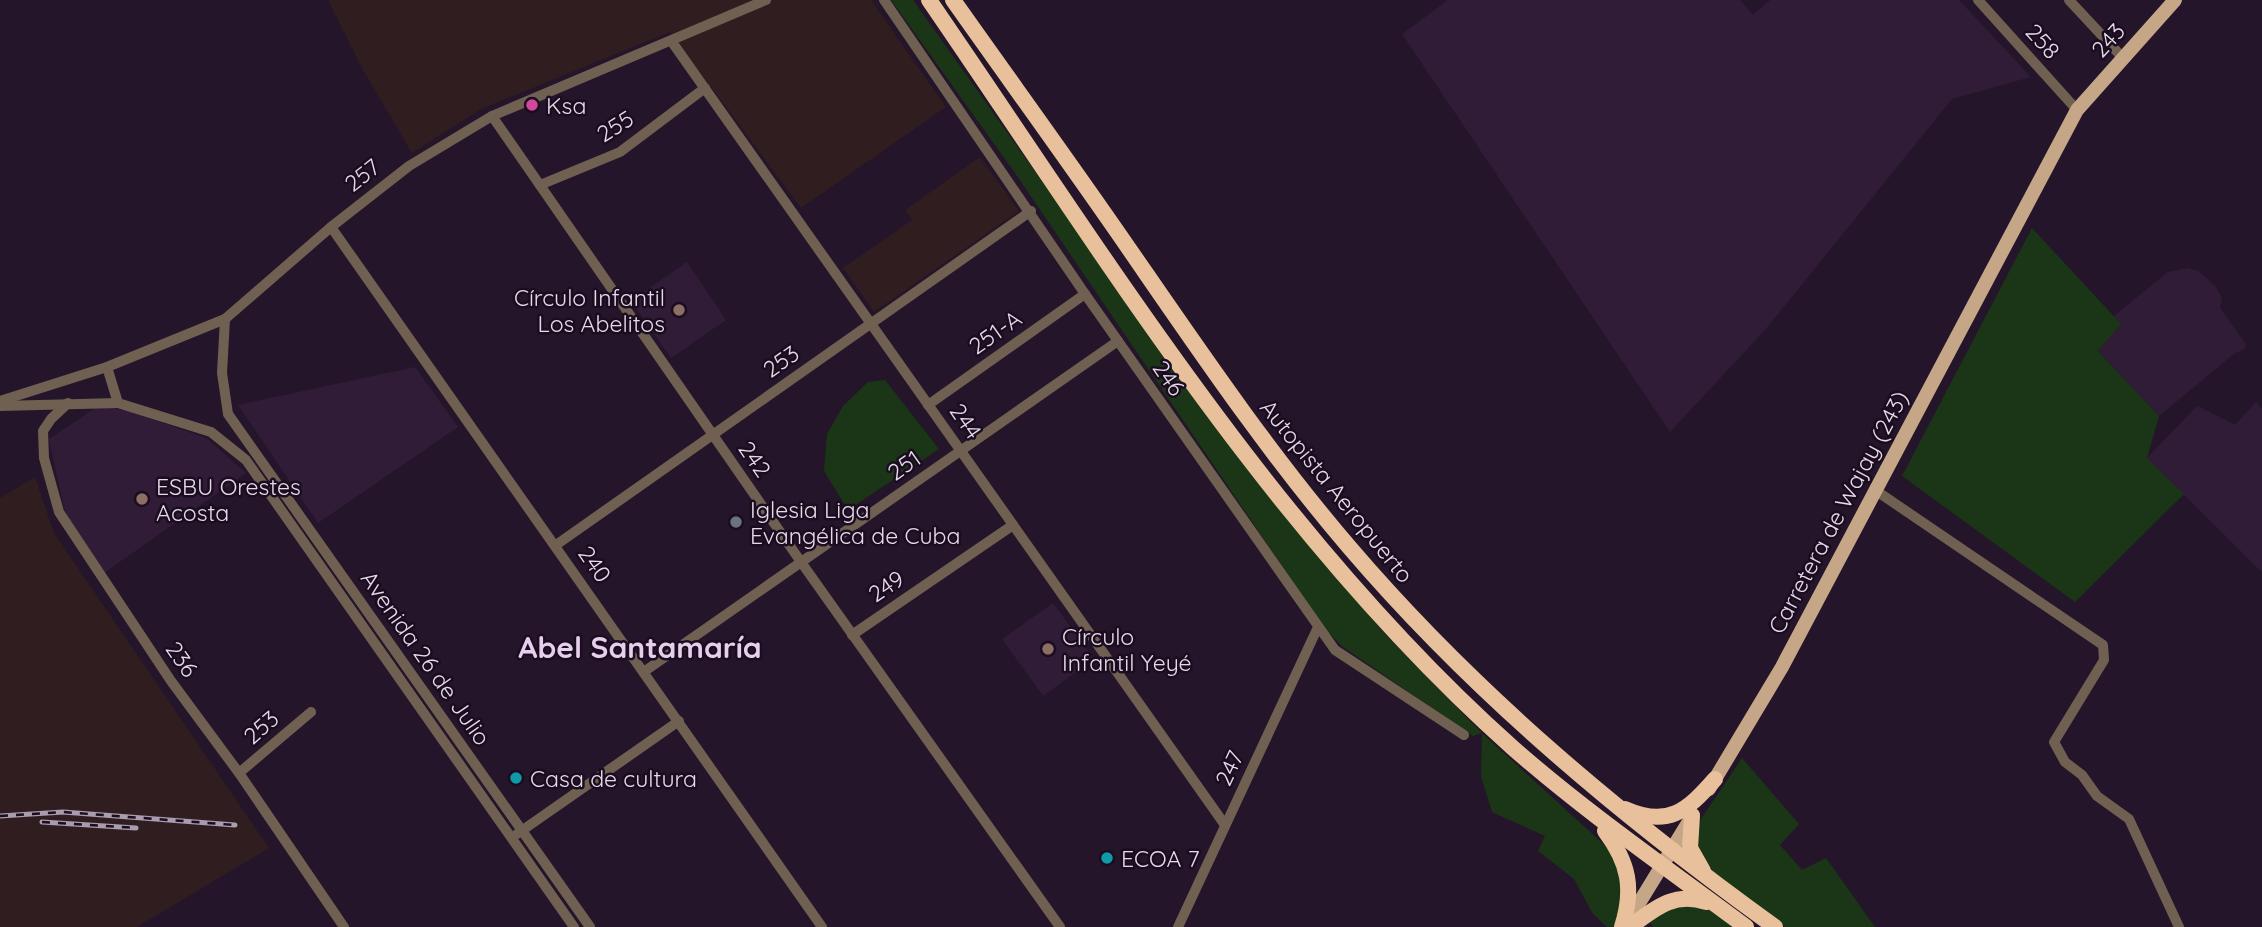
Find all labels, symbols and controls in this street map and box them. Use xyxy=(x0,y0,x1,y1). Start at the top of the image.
street label: 258 xyxy=(2020,17,2066,65)
street label: 243 xyxy=(2085,17,2131,63)
place label: Ksa xyxy=(546,91,586,120)
marker: Ksa xyxy=(524,97,540,113)
street label: 255 xyxy=(591,104,639,148)
street label: 257 xyxy=(338,152,386,198)
place label: Círculo Infantil Los Abelitos xyxy=(514,283,665,338)
marker: Círculo Infantil Los Abelitos xyxy=(671,302,687,318)
street label: 251-A xyxy=(963,304,1027,360)
street label: 253 xyxy=(757,338,805,384)
street label: 246 xyxy=(1147,355,1191,401)
street label: Carretera de Wajay (243) xyxy=(1762,386,1914,638)
street label: Autopista Aeropuerto xyxy=(1254,393,1420,589)
street label: 244 xyxy=(944,398,988,444)
street label: 242 xyxy=(732,435,778,483)
street label: 251 xyxy=(882,443,926,487)
place label: ESBU Orestes Acosta xyxy=(156,472,301,527)
marker: ESBU Orestes Acosta xyxy=(134,491,150,507)
place label: Iglesia Liga Evangélica de Cuba xyxy=(750,495,961,550)
marker: Iglesia Liga Evangélica de Cuba xyxy=(728,514,744,530)
street label: 240 xyxy=(572,540,618,588)
street label: 249 xyxy=(863,564,909,608)
street label: Avenida 26 de Julio xyxy=(355,565,497,751)
place label: Círculo Infantil Yeyé xyxy=(1062,622,1192,677)
district label: Abel Santamaría xyxy=(518,628,762,666)
street label: 236 xyxy=(159,635,205,683)
marker: Círculo Infantil Yeyé xyxy=(1040,641,1056,657)
street label: 253 xyxy=(237,704,285,750)
street label: 247 xyxy=(1208,746,1250,790)
place label: Casa de cultura xyxy=(530,764,697,793)
marker: Casa de cultura xyxy=(508,770,524,786)
place label: ECOA 7 xyxy=(1121,844,1200,873)
marker: ECOA 7 xyxy=(1099,850,1115,866)

